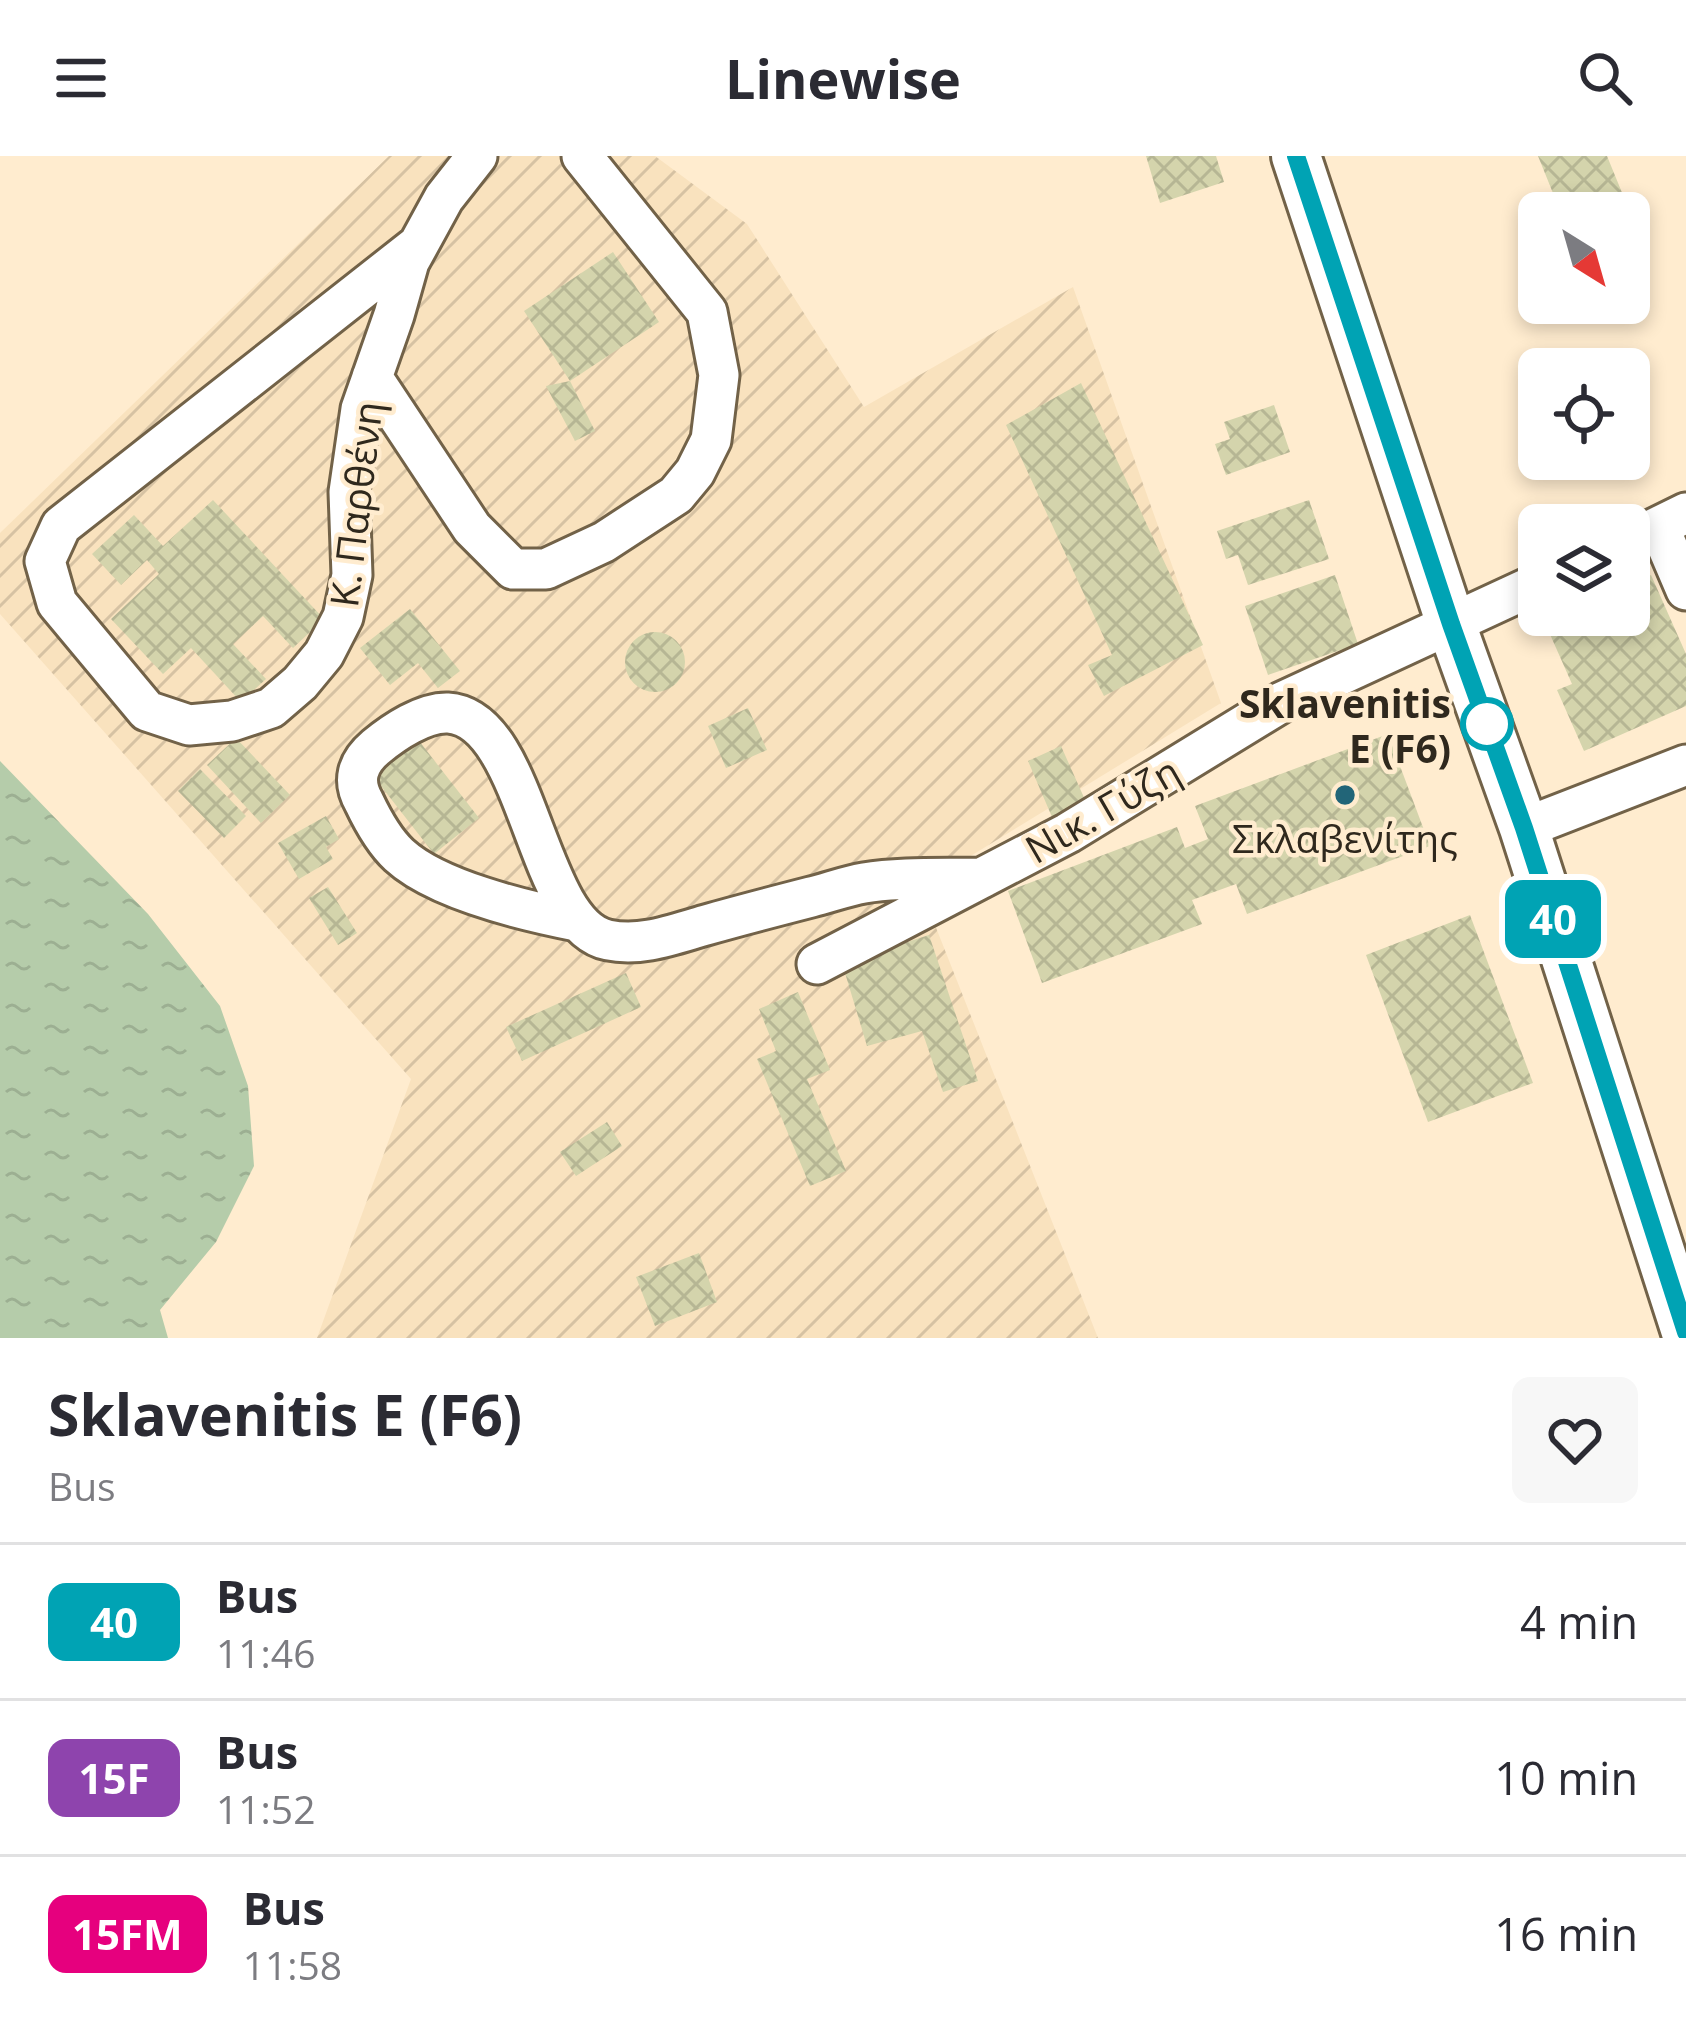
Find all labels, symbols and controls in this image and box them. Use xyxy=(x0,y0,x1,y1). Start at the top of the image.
text: Linewise xyxy=(725,41,961,115)
icon: menu xyxy=(48,45,114,111)
icon: search xyxy=(1572,45,1638,111)
north arrow xyxy=(1518,192,1650,324)
map controls xyxy=(1518,192,1650,636)
button: locate xyxy=(1518,348,1650,480)
street label: Κ. Παρθένη xyxy=(316,398,394,610)
button: layers xyxy=(1518,504,1650,636)
place label: Sklavenitis E (F6) xyxy=(1239,676,1451,774)
marker: Sklavenitis E (F6) xyxy=(1462,699,1512,749)
street label: Νικ. Γύζη xyxy=(1015,743,1189,875)
marker: Σκλαβενίτης xyxy=(1332,782,1358,808)
place label: Σκλαβενίτης xyxy=(1232,811,1458,864)
line badge: 40 xyxy=(1499,880,1607,958)
text: 40 xyxy=(1529,890,1577,947)
text: Sklavenitis E (F6) xyxy=(48,1375,522,1453)
button: heart xyxy=(1512,1377,1638,1503)
text: Bus xyxy=(48,1459,116,1512)
text: Bus xyxy=(216,1565,298,1626)
text: 4 min xyxy=(1520,1591,1638,1652)
text: 40 xyxy=(90,1593,138,1650)
text: 11:46 xyxy=(216,1626,315,1679)
text: Bus xyxy=(216,1721,298,1782)
text: 10 min xyxy=(1494,1747,1638,1808)
text: 15F xyxy=(78,1749,150,1806)
text: 11:52 xyxy=(216,1782,315,1835)
text: Bus xyxy=(243,1877,325,1938)
text: 16 min xyxy=(1494,1903,1638,1964)
text: 15FM xyxy=(72,1905,183,1962)
text: 11:58 xyxy=(243,1938,342,1991)

